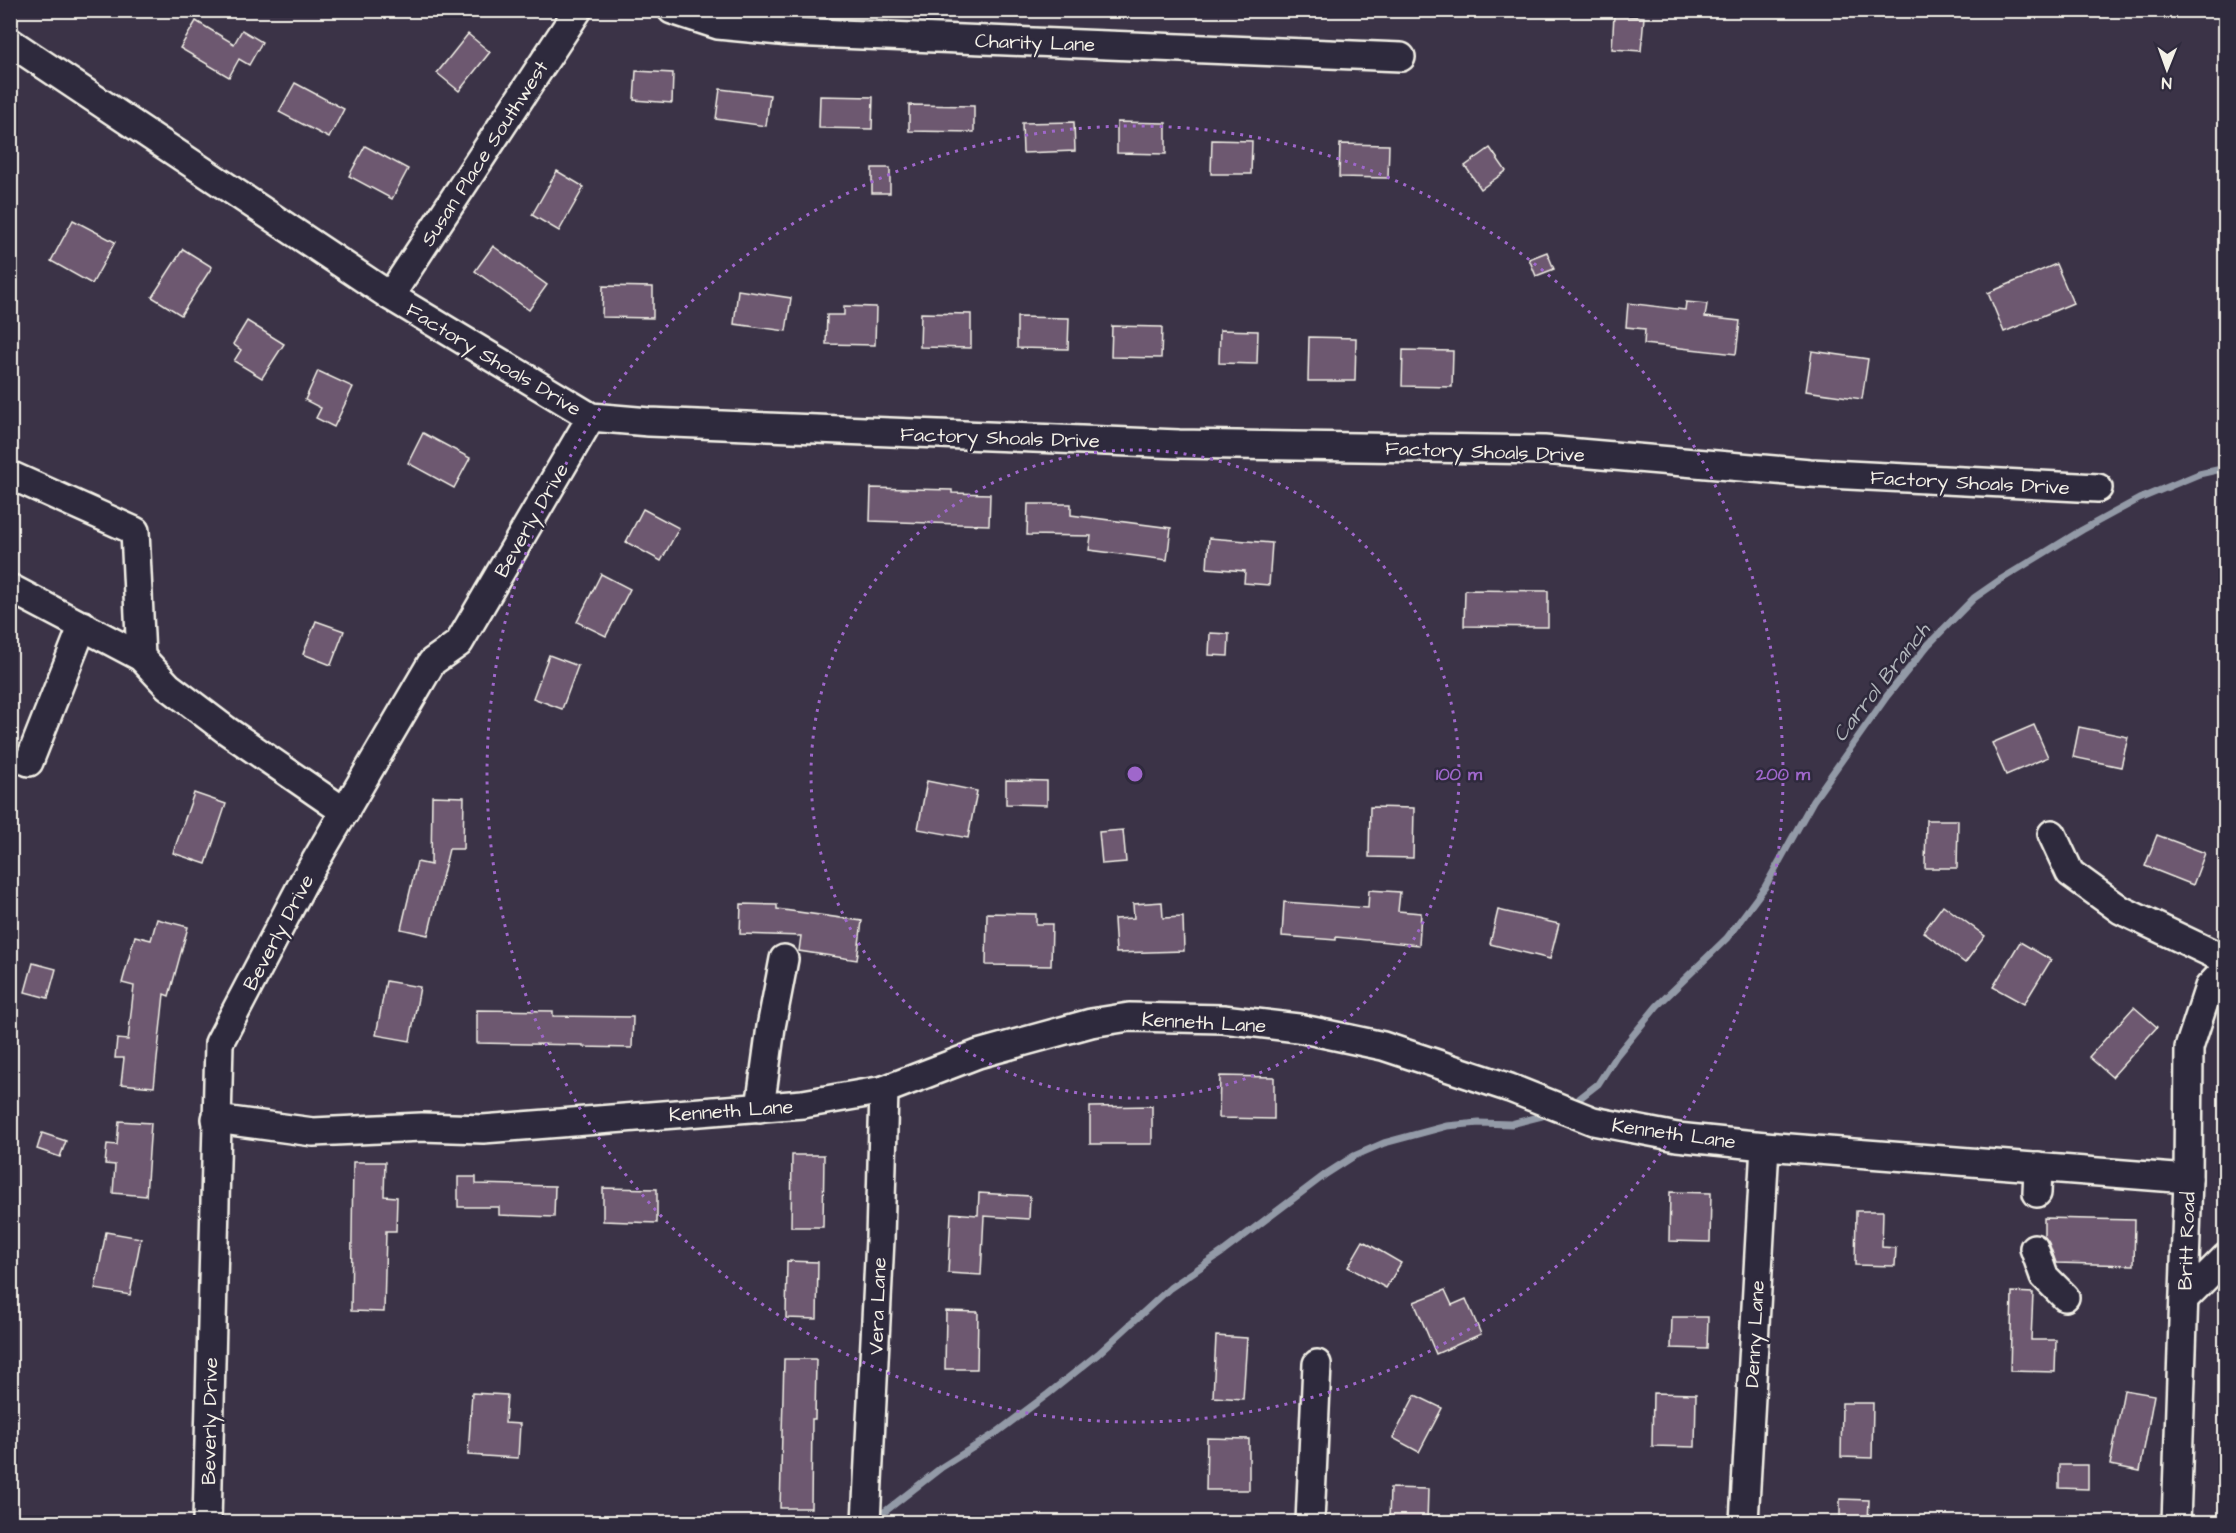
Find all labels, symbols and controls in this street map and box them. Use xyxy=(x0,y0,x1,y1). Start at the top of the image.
street label: Charity Lane xyxy=(974,27,1096,60)
north arrow xyxy=(2137,39,2197,99)
street label: Susan Place Southwest xyxy=(414,55,555,252)
text: N xyxy=(2162,72,2172,94)
street label: Factory Shoals Drive xyxy=(400,296,586,424)
street label: Factory Shoals Drive xyxy=(900,421,1100,456)
street label: Factory Shoals Drive xyxy=(1385,435,1585,470)
street label: Beverly Drive xyxy=(488,458,577,583)
street label: Factory Shoals Drive xyxy=(1869,464,2071,503)
water label: Carrol Branch xyxy=(1826,616,1938,748)
text: 100 m xyxy=(1436,762,1483,787)
text: 200 m xyxy=(1755,762,1811,787)
centre of rings xyxy=(1125,764,1145,784)
street label: Beverly Drive xyxy=(237,869,322,996)
street label: Kenneth Lane xyxy=(1141,1006,1267,1040)
street label: Kenneth Lane xyxy=(668,1093,794,1129)
street label: Kenneth Lane xyxy=(1610,1111,1738,1157)
street label: Britt Road xyxy=(2171,1191,2203,1291)
street label: Vera Lane xyxy=(862,1257,894,1355)
street label: Denny Lane xyxy=(1738,1279,1773,1389)
street label: Beverly Drive xyxy=(195,1357,226,1485)

